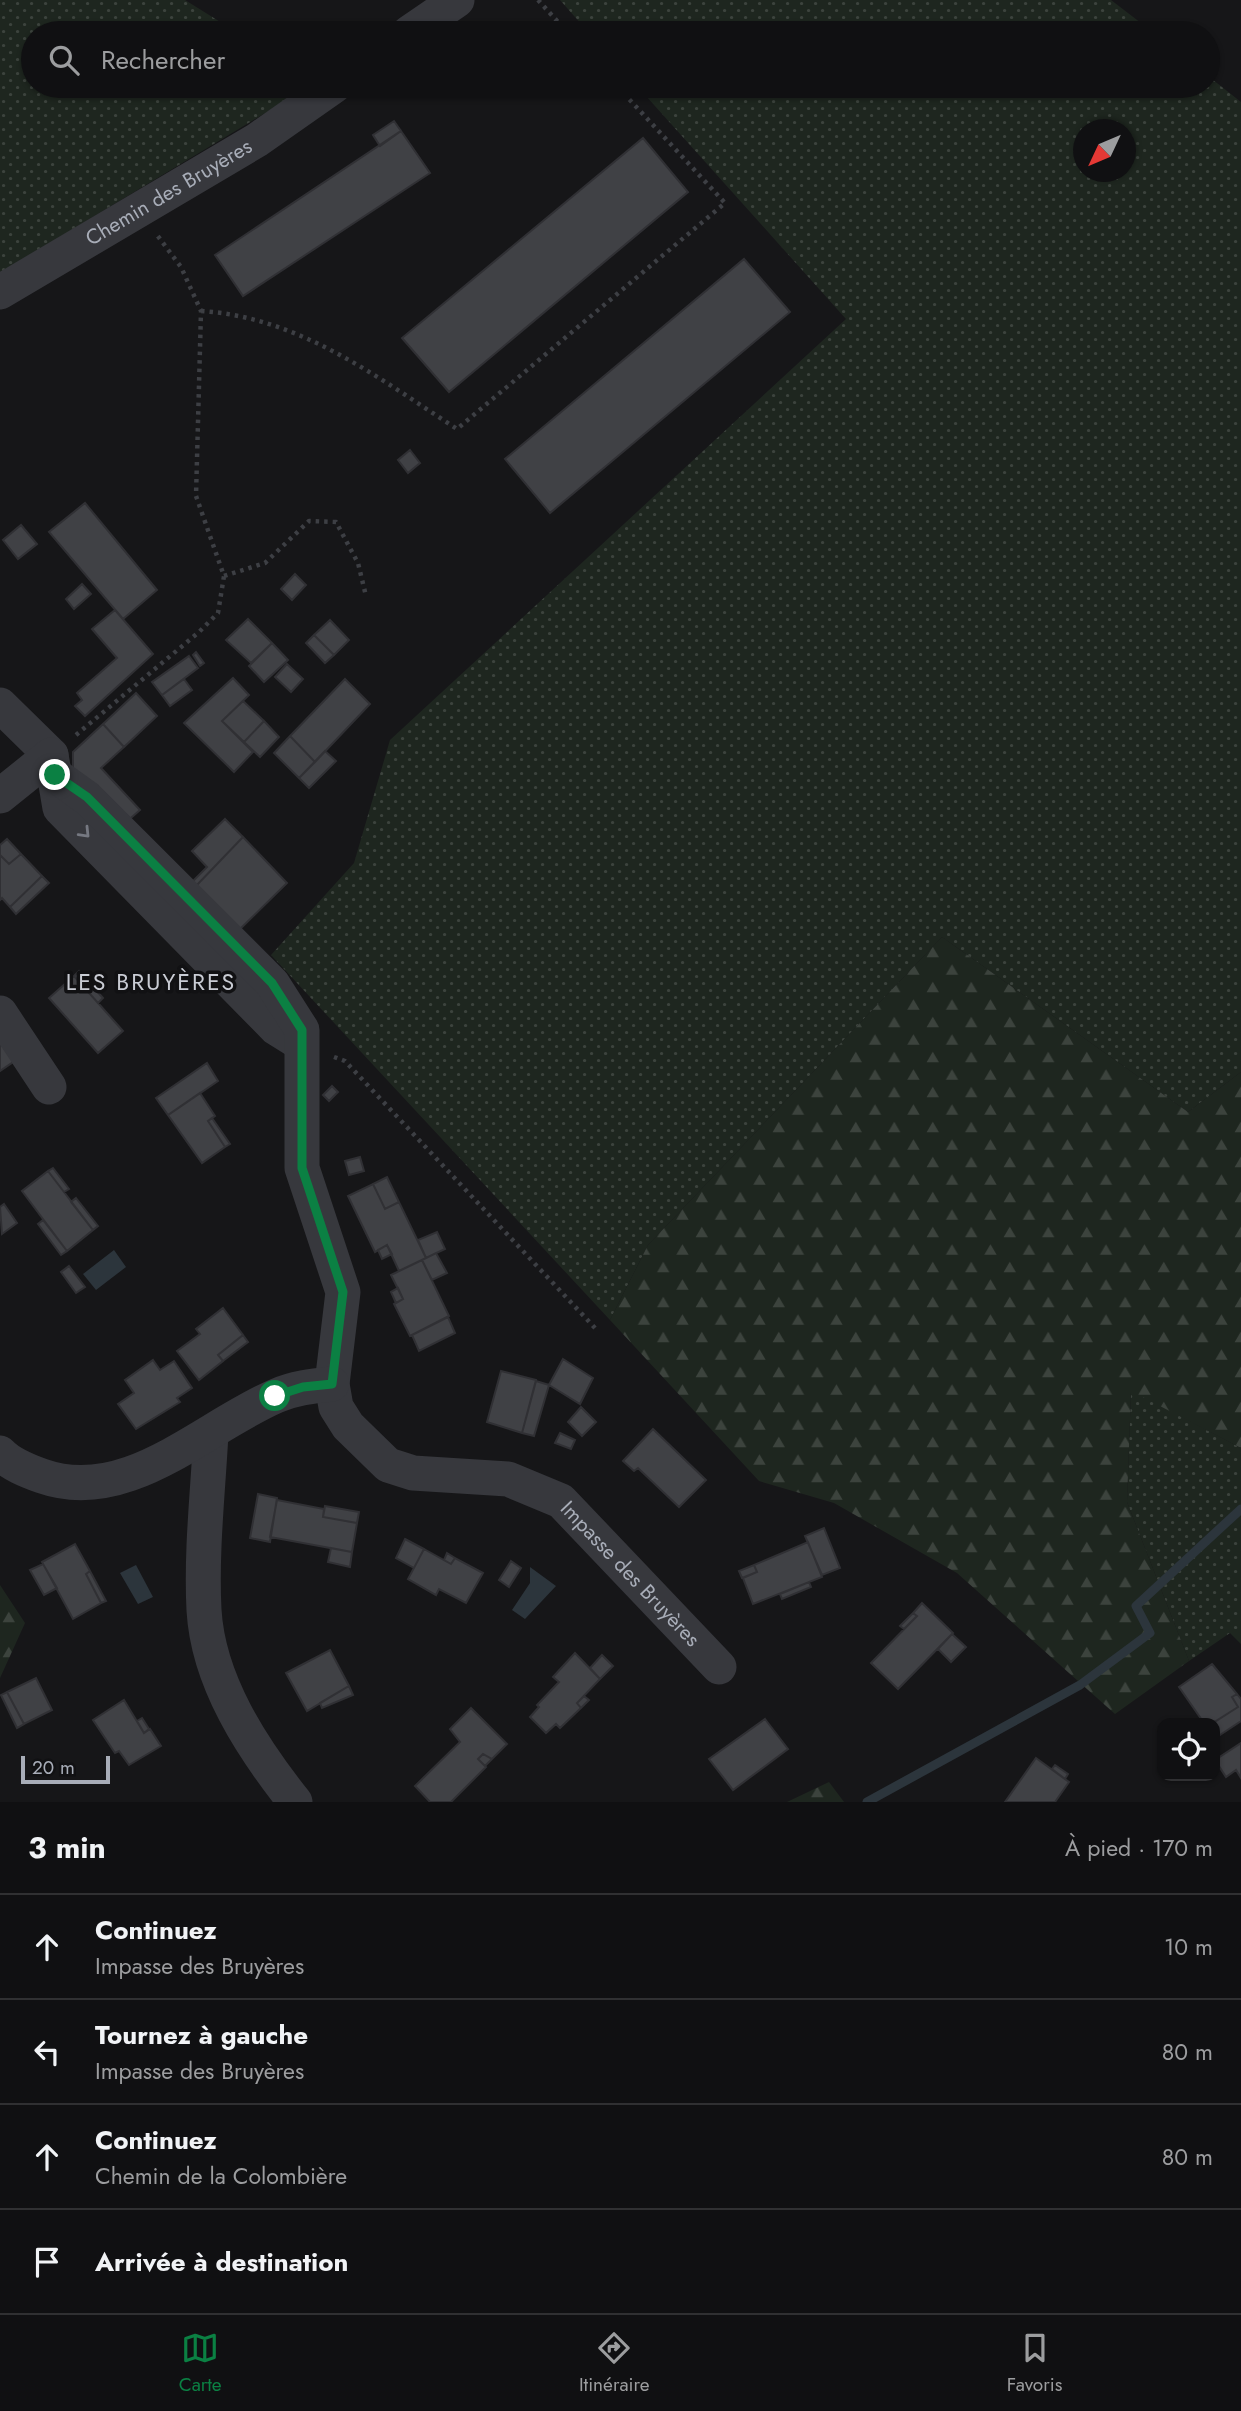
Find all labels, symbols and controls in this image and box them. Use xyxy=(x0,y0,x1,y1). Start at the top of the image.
search box xyxy=(21,21,1220,98)
icon: search xyxy=(45,41,83,79)
text: Rechercher xyxy=(101,41,225,79)
north arrow xyxy=(1073,119,1136,182)
street label: Chemin des Bruyères xyxy=(80,131,258,253)
route end xyxy=(39,759,70,790)
one-way arrow xyxy=(77,825,90,838)
district label: LES BRUYÈRES xyxy=(66,965,236,999)
route start xyxy=(259,1380,290,1411)
street label: Impasse des Bruyères xyxy=(553,1494,707,1653)
map controls xyxy=(1157,1718,1220,1781)
button: locate xyxy=(1157,1718,1220,1781)
scale bar xyxy=(21,1753,110,1785)
text: 20 m xyxy=(32,1754,75,1781)
text: 3 min xyxy=(28,1826,106,1869)
text: À pied · 170 m xyxy=(1065,1831,1213,1865)
text: Continuez xyxy=(95,1911,217,1949)
icon: ahead xyxy=(28,1928,66,1966)
text: 10 m xyxy=(1164,1930,1213,1964)
text: Impasse des Bruyères xyxy=(95,1949,304,1983)
text: Tournez à gauche xyxy=(95,2016,308,2054)
icon: left xyxy=(28,2033,66,2071)
text: 80 m xyxy=(1162,2035,1213,2069)
text: Impasse des Bruyères xyxy=(95,2054,304,2088)
text: Continuez xyxy=(95,2121,217,2159)
icon: ahead xyxy=(28,2138,66,2176)
text: 80 m xyxy=(1162,2140,1213,2174)
text: Chemin de la Colombière xyxy=(95,2159,347,2193)
icon: arrive xyxy=(28,2243,66,2281)
text: Arrivée à destination xyxy=(95,2243,348,2281)
tab: Carte xyxy=(179,2329,222,2398)
tab: Itinéraire xyxy=(579,2329,650,2398)
tab: Favoris xyxy=(1007,2329,1062,2398)

